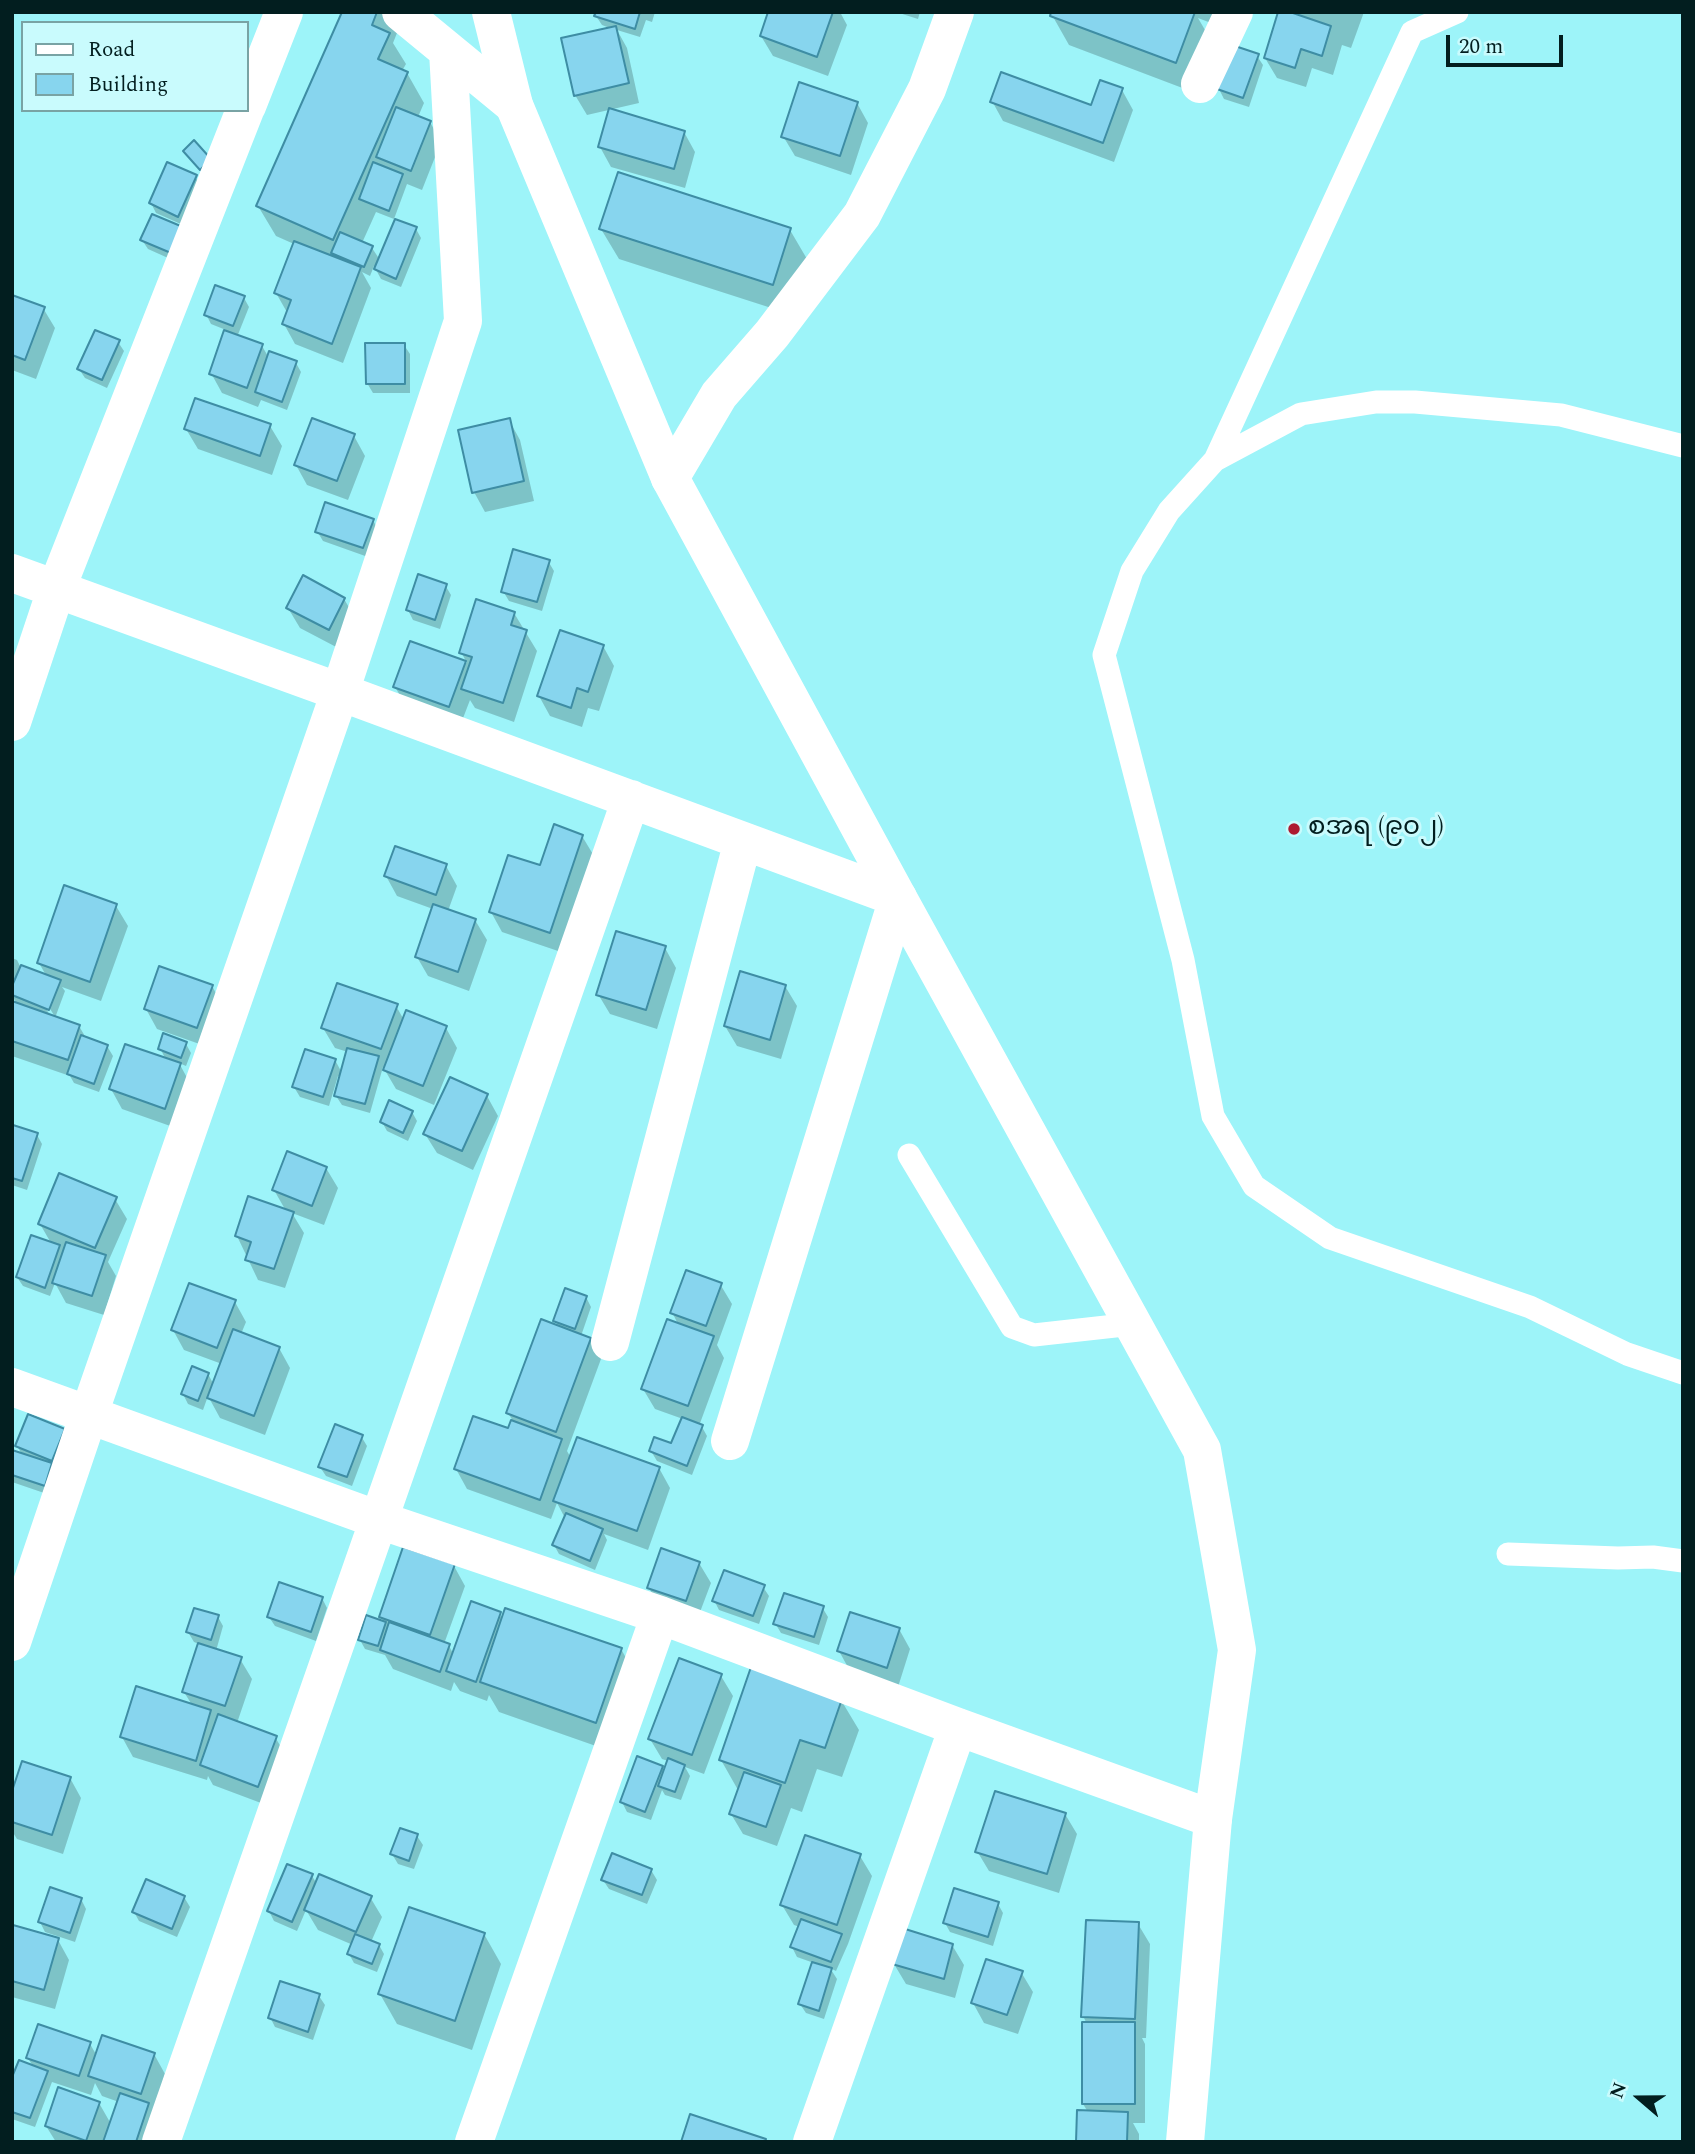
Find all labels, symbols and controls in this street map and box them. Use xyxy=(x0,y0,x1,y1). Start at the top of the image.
legend xyxy=(21,21,248,112)
scale bar xyxy=(1450,21,1567,65)
text: 20 m xyxy=(1459,31,1503,63)
text: Road xyxy=(88,34,135,66)
text: Building xyxy=(88,69,168,101)
place label: စအရ (၉၀၂) xyxy=(1308,813,1444,845)
marker: စအရ (၉၀၂) xyxy=(1286,821,1302,837)
north arrow xyxy=(1604,2063,1674,2133)
text: N xyxy=(1603,2078,1635,2103)

